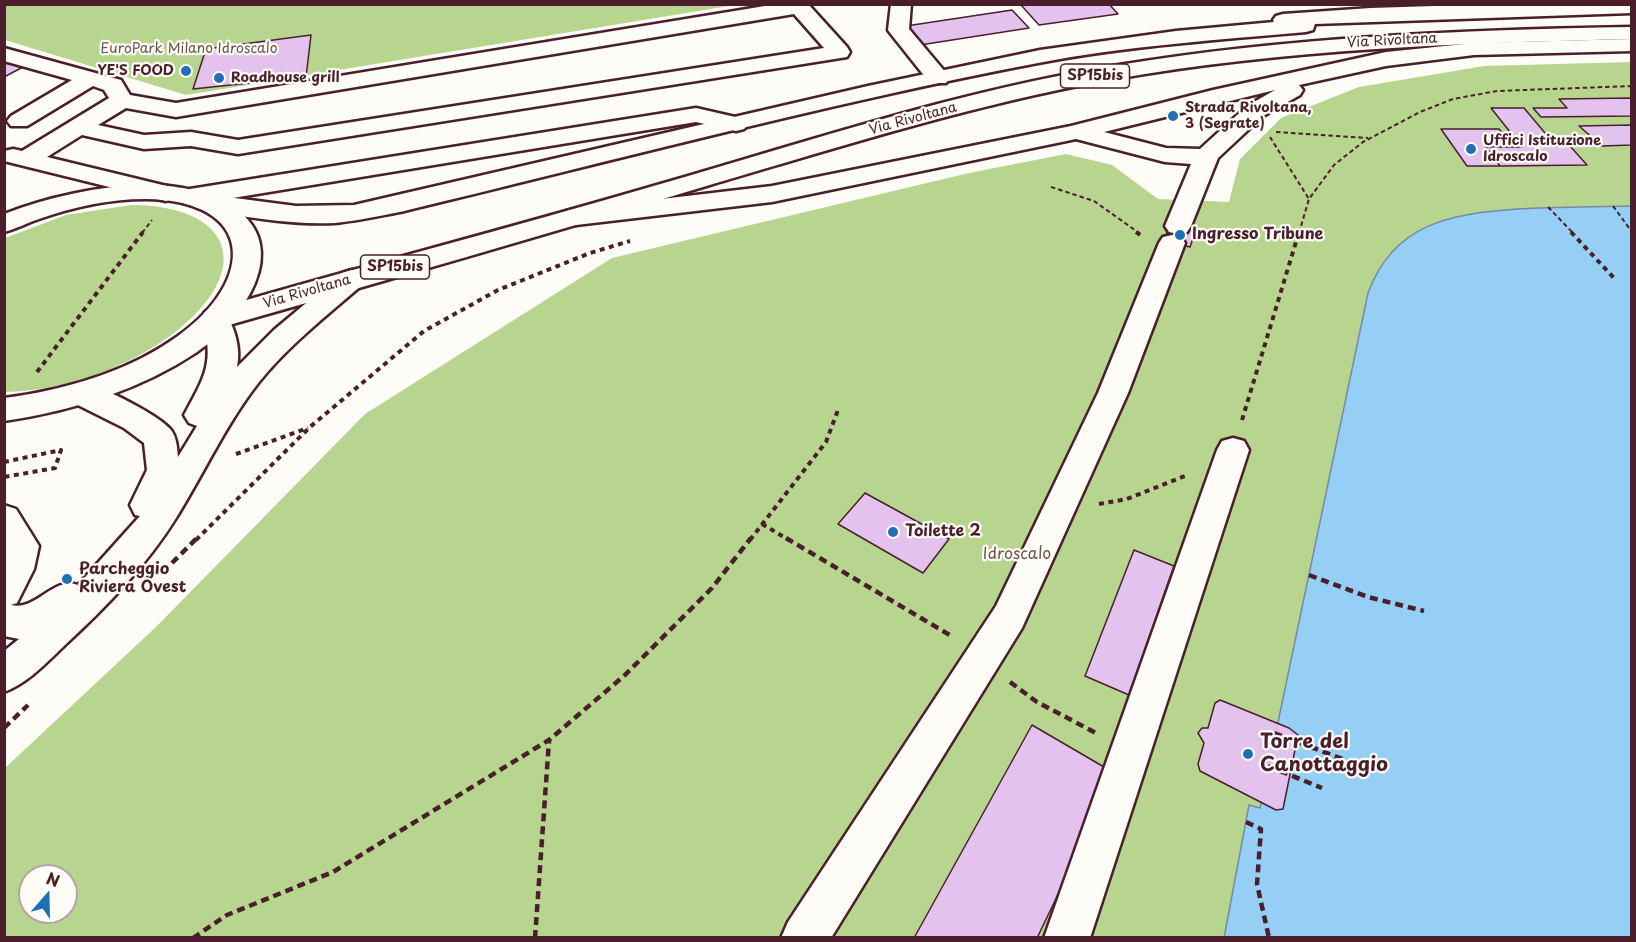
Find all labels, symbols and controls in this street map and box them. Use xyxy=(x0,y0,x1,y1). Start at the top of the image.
street label: Via Rivoltana xyxy=(1346,30,1438,52)
park label: EuroPark Milano Idroscalo xyxy=(101,41,277,57)
place label: YE'S FOOD xyxy=(98,63,174,79)
marker: YE'S FOOD xyxy=(179,64,193,78)
road number: SP15bis xyxy=(1060,64,1130,88)
place label: Roadhouse grill xyxy=(231,70,340,86)
marker: Roadhouse grill xyxy=(212,71,226,85)
street label: Via Rivoltana xyxy=(867,99,959,139)
place label: Strada Rivoltana, 3 (Segrate) xyxy=(1185,100,1312,132)
marker: Strada Rivoltana, 3 (Segrate) xyxy=(1166,109,1180,123)
place label: Uffici Istituzione Idroscalo xyxy=(1483,133,1601,166)
marker: Uffici Istituzione Idroscalo xyxy=(1464,142,1478,156)
place label: Ingresso Tribune xyxy=(1192,225,1323,245)
marker: Ingresso Tribune xyxy=(1173,228,1187,242)
road number: SP15bis xyxy=(360,255,430,279)
street label: Via Rivoltana xyxy=(261,271,353,313)
place label: Toilette 2 xyxy=(905,522,981,542)
marker: Toilette 2 xyxy=(886,525,900,539)
park label: Idroscalo xyxy=(983,545,1051,565)
place label: Parcheggio Riviera Ovest xyxy=(79,560,186,598)
marker: Parcheggio Riviera Ovest xyxy=(60,572,74,586)
place label: Torre del Canottaggio xyxy=(1260,730,1388,777)
marker: Torre del Canottaggio xyxy=(1241,747,1255,761)
north arrow xyxy=(18,864,78,924)
text: N xyxy=(43,866,64,892)

